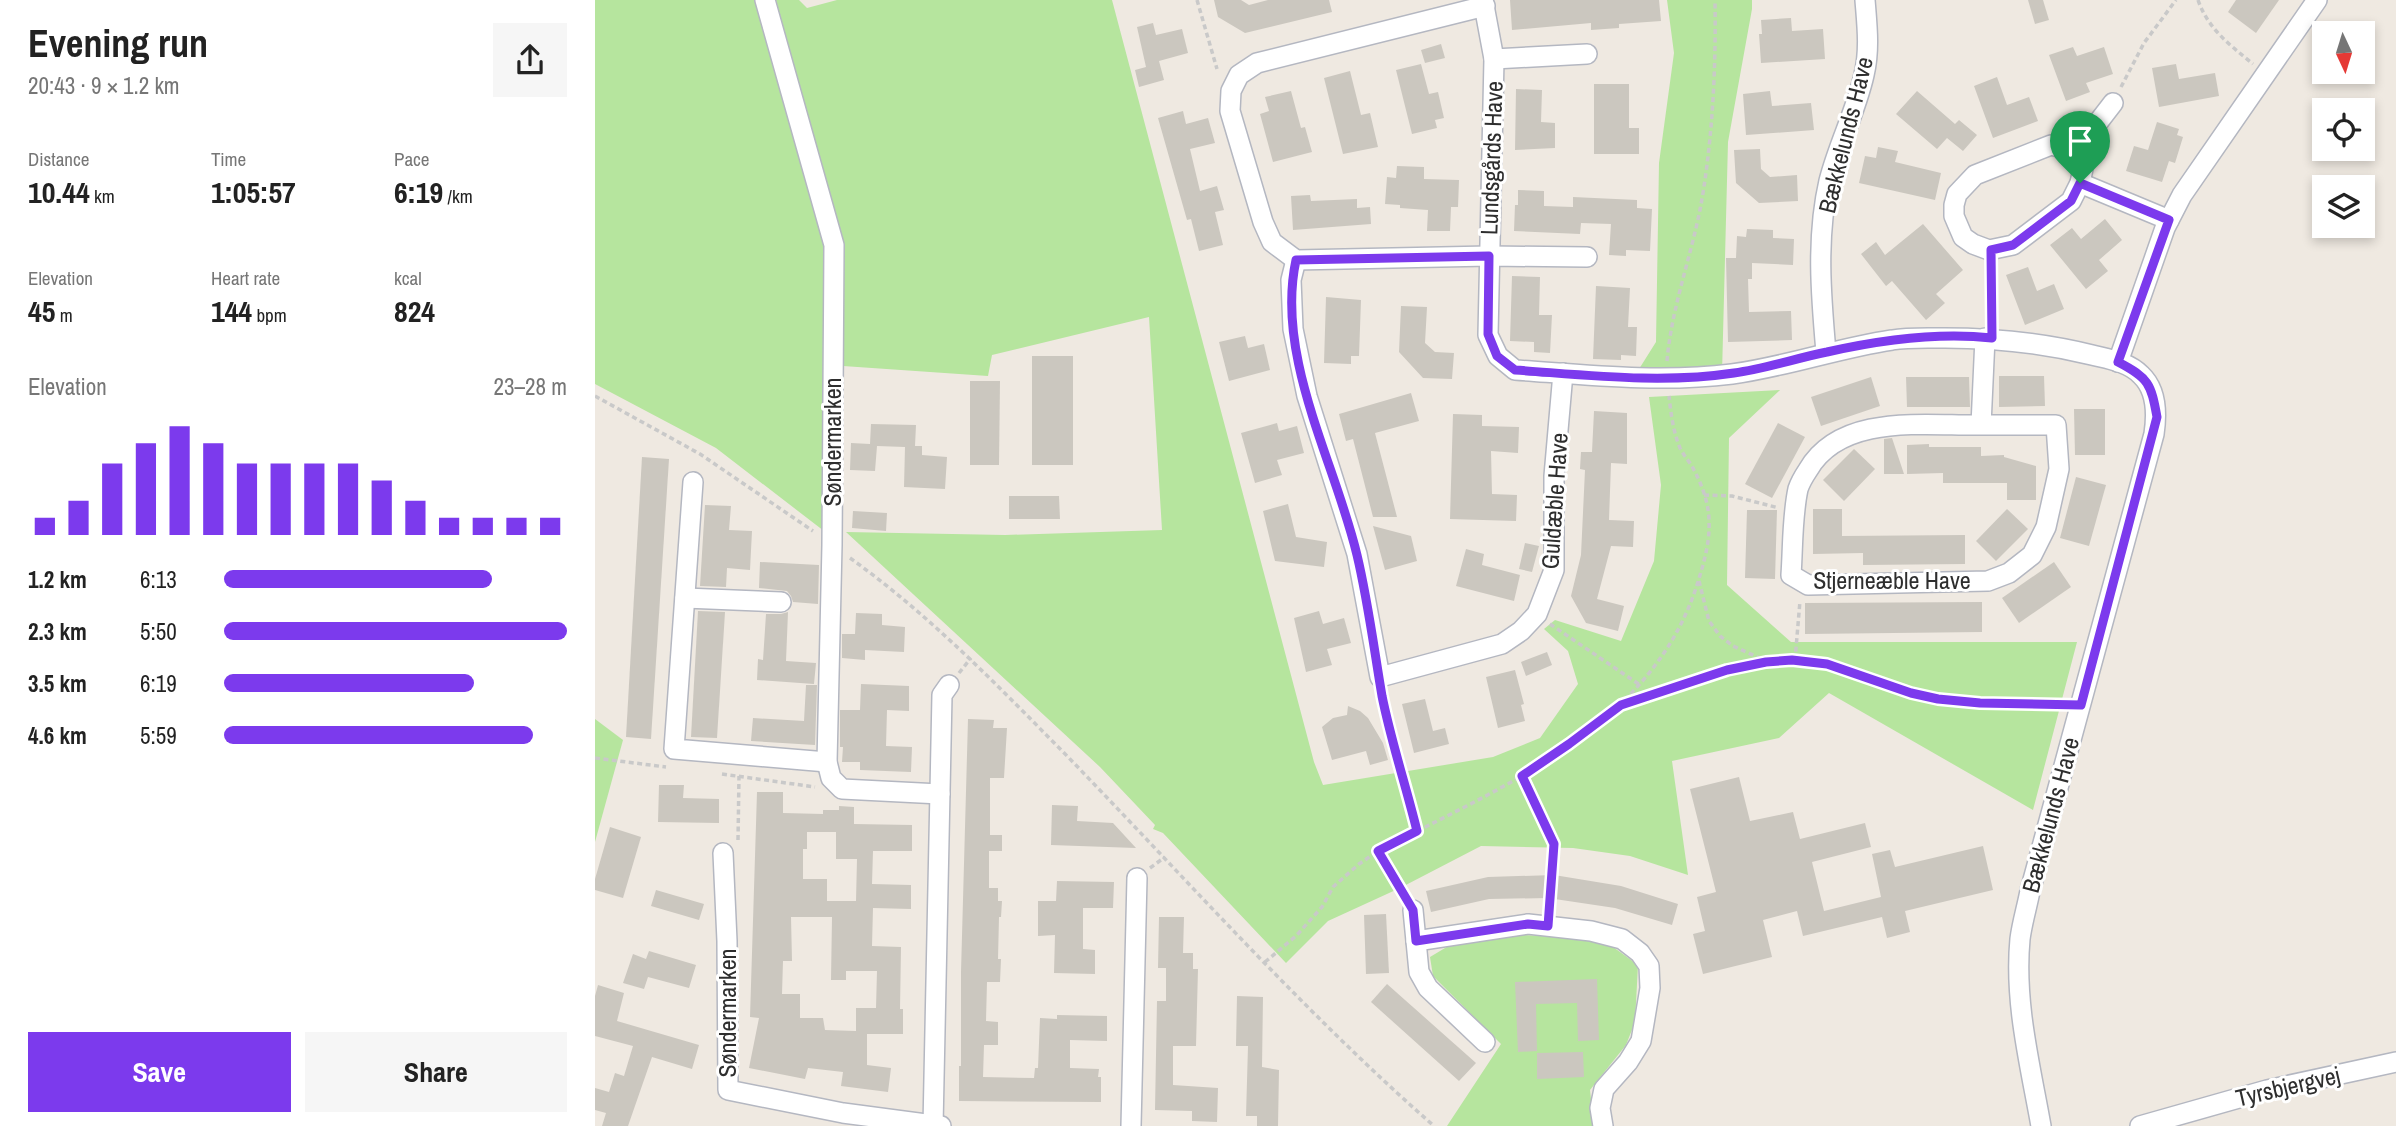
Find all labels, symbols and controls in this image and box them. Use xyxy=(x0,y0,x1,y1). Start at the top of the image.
text: Evening run xyxy=(28,18,208,69)
north arrow xyxy=(2312,21,2375,84)
map controls xyxy=(2312,21,2375,238)
button: share xyxy=(493,23,567,97)
street label: Bækkelunds Have xyxy=(1810,53,1880,216)
text: 20:43 · 9 × 1.2 km xyxy=(28,70,180,101)
street label: Lundsgårds Have xyxy=(1472,80,1510,236)
button: locate xyxy=(2312,98,2375,161)
pin xyxy=(2050,111,2110,183)
icon: arrive xyxy=(2061,122,2099,160)
text: Distance xyxy=(28,146,89,172)
text: Time xyxy=(211,146,246,172)
text: Pace xyxy=(394,146,430,172)
text: 10.44 xyxy=(28,172,90,212)
text: 1:05:57 xyxy=(211,172,296,212)
text: 6:19 xyxy=(394,172,443,212)
button: layers xyxy=(2312,175,2375,238)
text: km xyxy=(90,183,115,209)
text: /km xyxy=(443,183,473,209)
text: Elevation xyxy=(28,265,93,291)
text: Heart rate xyxy=(211,265,280,291)
text: kcal xyxy=(394,265,422,291)
text: 45 xyxy=(28,291,55,331)
text: 144 xyxy=(211,291,252,331)
text: 824 xyxy=(394,291,435,331)
text: m xyxy=(55,302,73,328)
text: bpm xyxy=(252,302,287,328)
text: Elevation xyxy=(28,371,107,402)
text: 23–28 m xyxy=(494,371,567,402)
street label: Søndermarken xyxy=(816,377,848,507)
street label: Guldæble Have xyxy=(1533,432,1575,570)
text: 1.2 km xyxy=(28,564,87,595)
text: 6:13 xyxy=(140,564,177,595)
street label: Stjerneæble Have xyxy=(1813,564,1971,596)
text: 2.3 km xyxy=(28,616,87,647)
text: 5:50 xyxy=(140,616,177,647)
text: 3.5 km xyxy=(28,668,87,699)
text: 6:19 xyxy=(140,668,177,699)
text: 4.6 km xyxy=(28,720,87,751)
text: 5:59 xyxy=(140,720,177,751)
street label: Bækkelunds Have xyxy=(2014,733,2086,896)
street label: Søndermarken xyxy=(711,948,743,1078)
button: Save xyxy=(28,1032,291,1112)
button: Share xyxy=(305,1032,567,1112)
street label: Tyrsbjergvej xyxy=(2232,1059,2343,1114)

